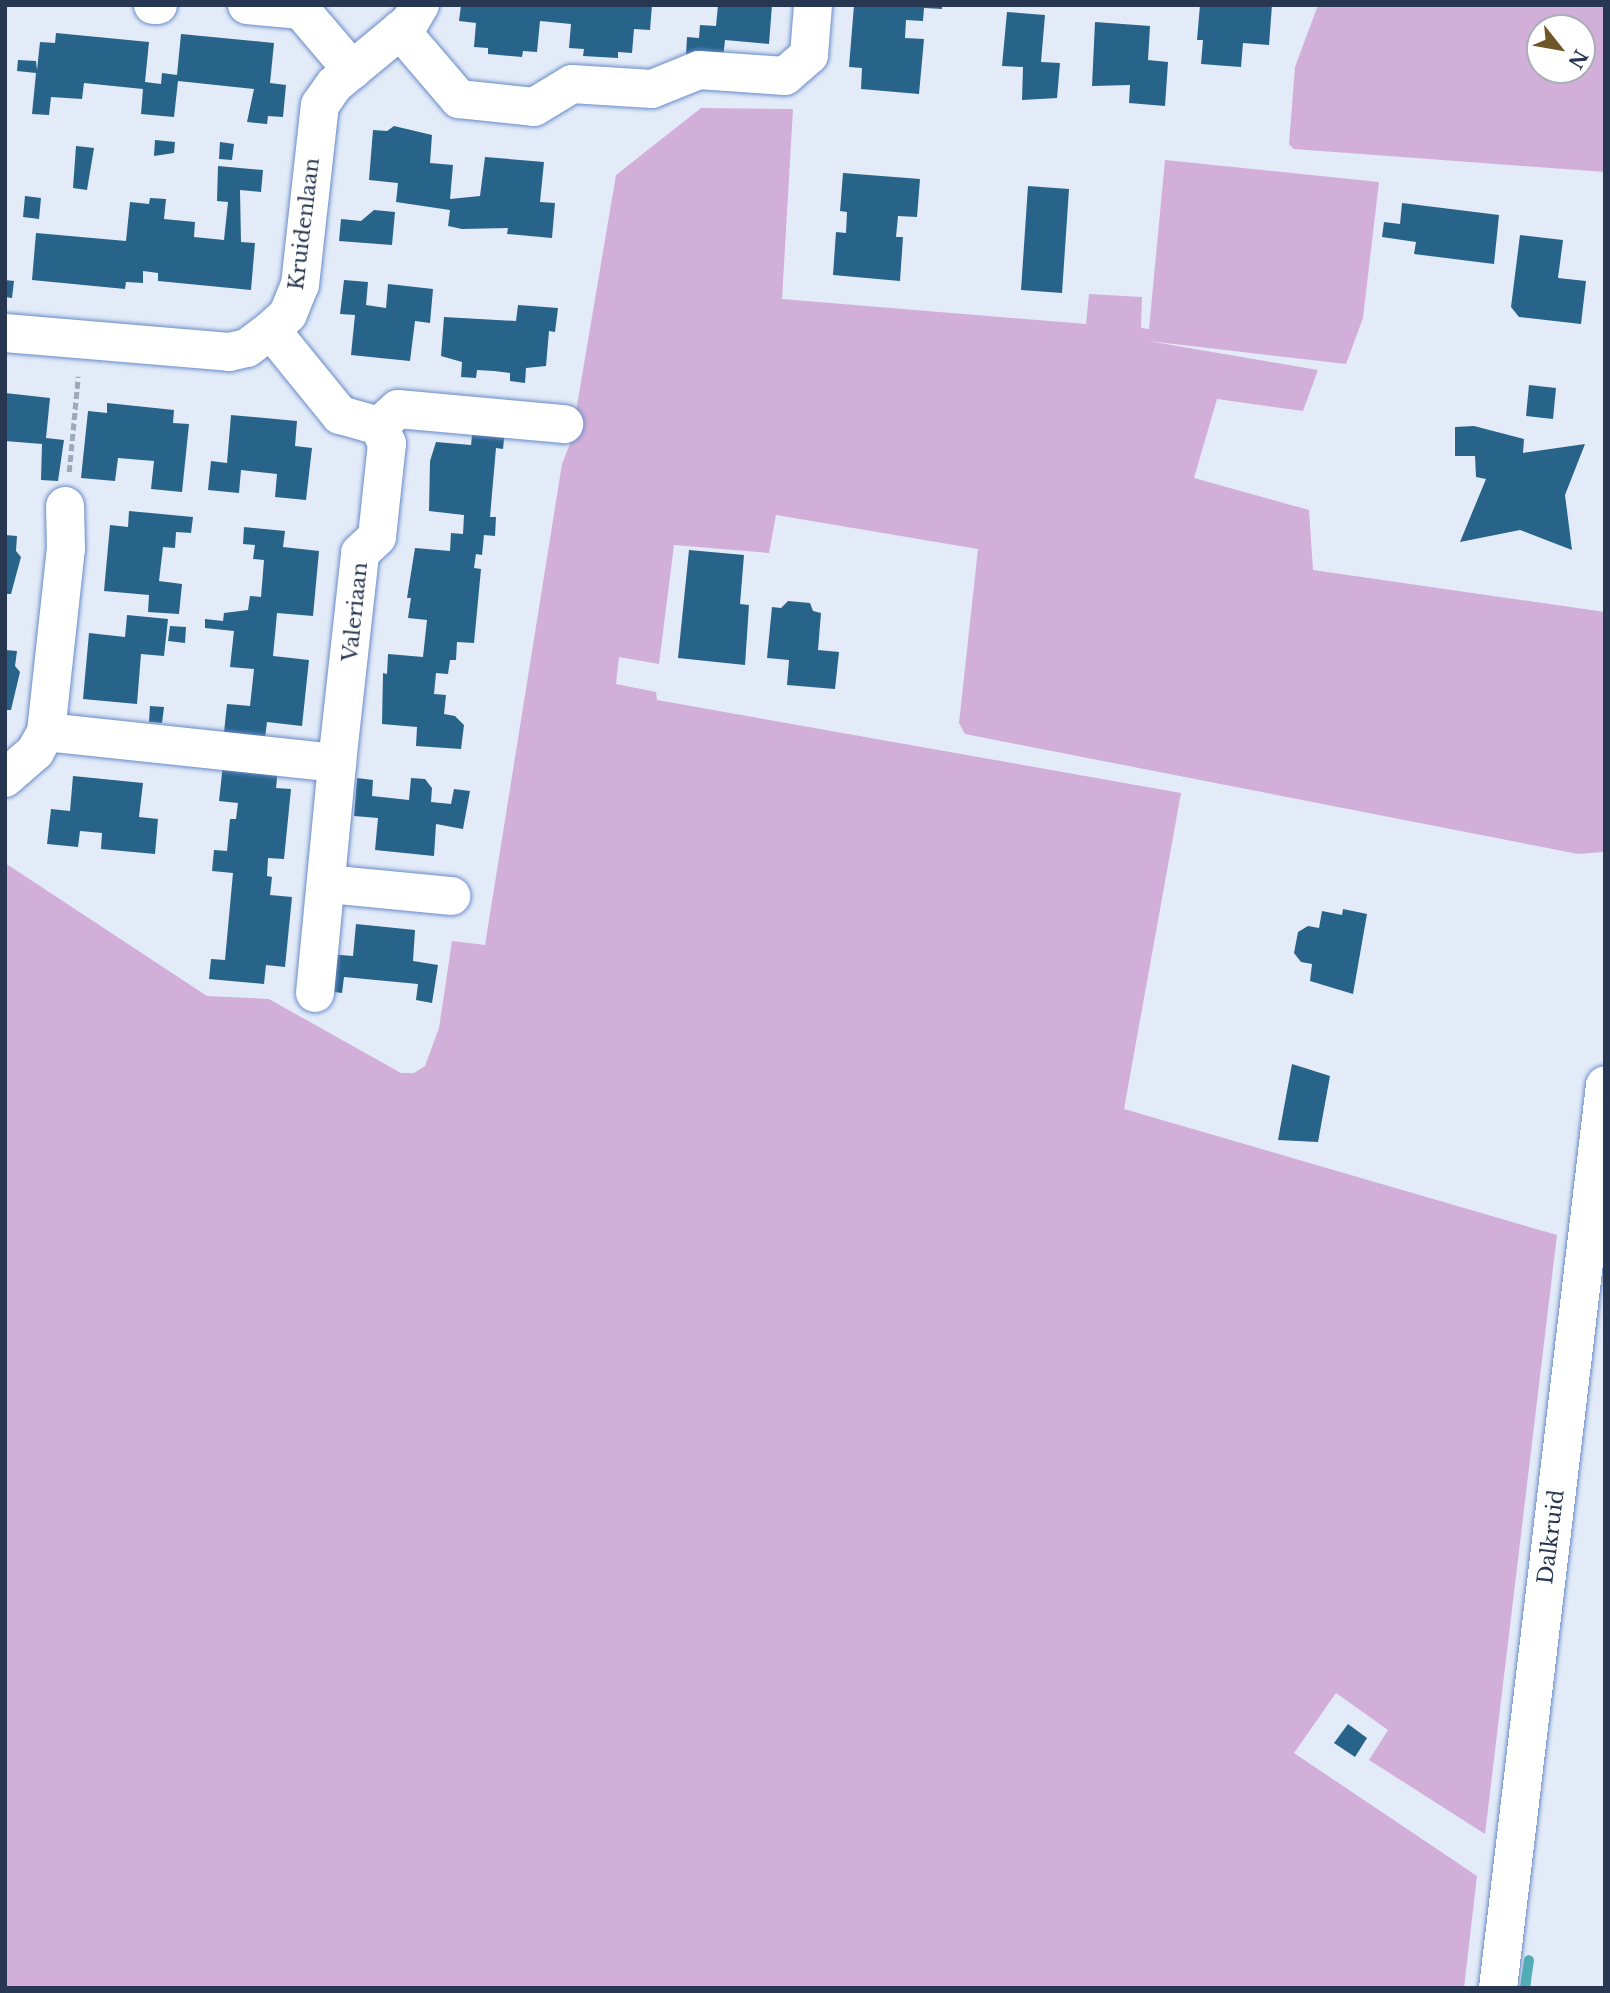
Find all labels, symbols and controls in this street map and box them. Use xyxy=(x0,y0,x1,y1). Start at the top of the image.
north arrow xyxy=(1526,14,1596,84)
text: N xyxy=(1563,45,1592,73)
street label: Kruidenlaan xyxy=(283,157,325,291)
street label: Valeriaan xyxy=(337,561,373,663)
street label: Dalkruid xyxy=(1533,1488,1569,1586)

